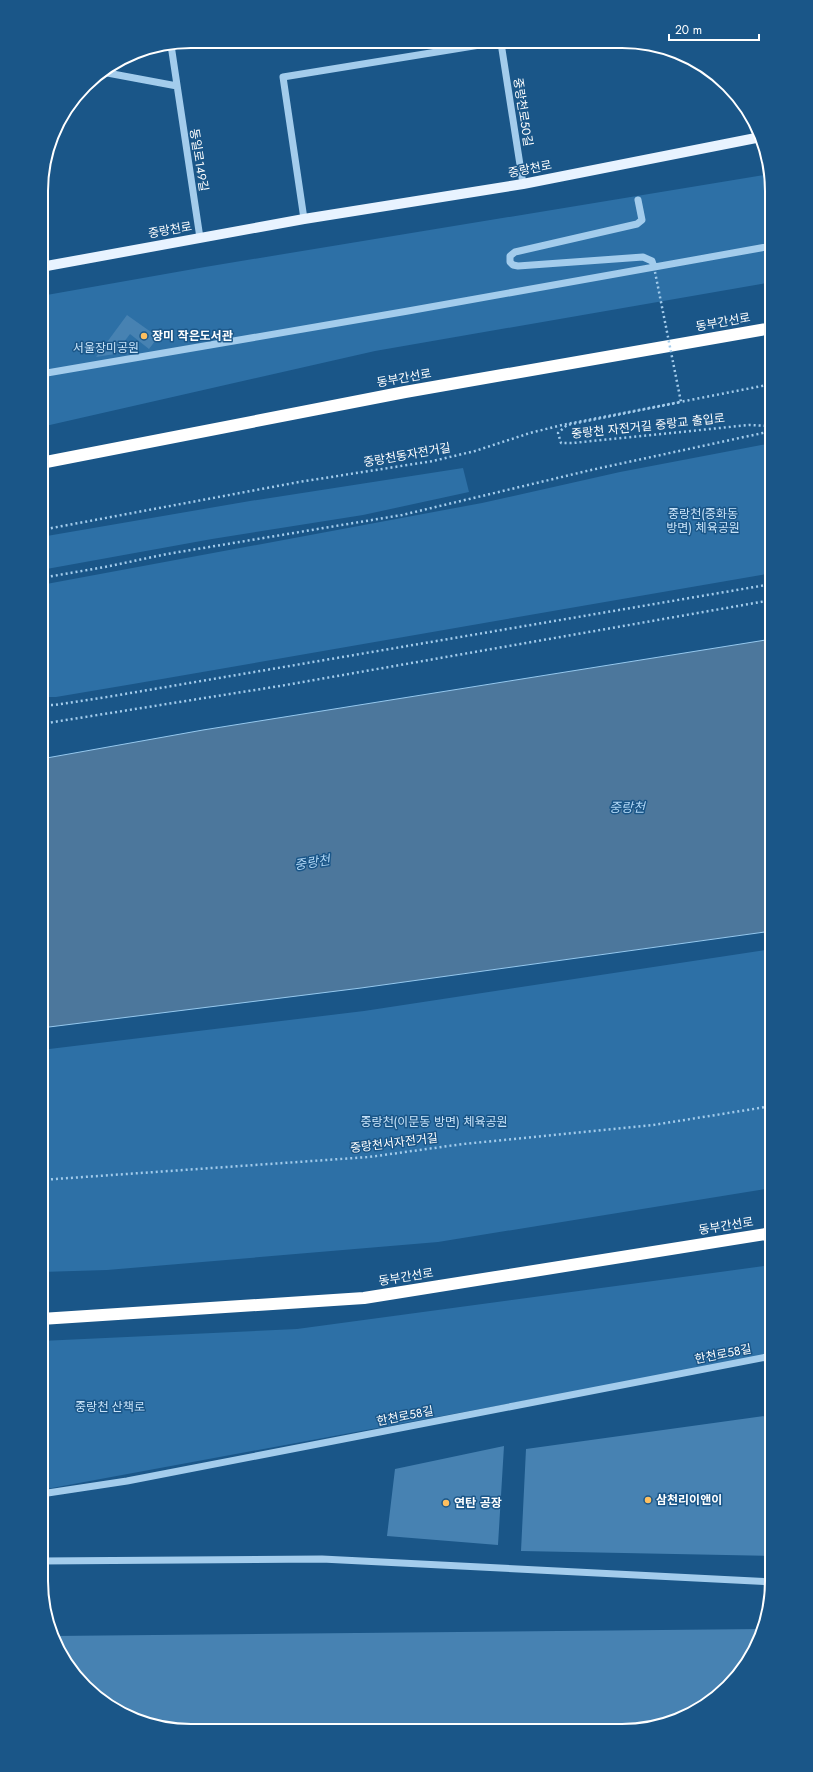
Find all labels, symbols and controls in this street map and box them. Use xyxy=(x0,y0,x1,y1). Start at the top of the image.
scale bar xyxy=(669,16,759,42)
text: 20 m xyxy=(675,21,702,39)
street label: 중랑천로50길 xyxy=(509,76,537,148)
street label: 동일로149길 xyxy=(185,127,213,193)
street label: 중랑천로 xyxy=(507,156,553,182)
street label: 중랑천로 xyxy=(147,217,193,243)
street label: 동부간선로 xyxy=(694,308,752,336)
place label: 장미 작은도서관 xyxy=(152,327,233,345)
marker: 장미 작은도서관 xyxy=(139,331,149,341)
park label: 서울장미공원 xyxy=(73,339,139,357)
street label: 동부간선로 xyxy=(375,364,433,392)
street label: 중랑천 자전거길 중랑교 출입로 xyxy=(570,409,726,443)
street label: 중랑천동자전거길 xyxy=(362,438,452,472)
park label: 중랑천(중화동 방면) 체육공원 xyxy=(666,505,740,537)
water label: 중랑천 xyxy=(609,798,646,817)
water label: 중랑천 xyxy=(293,850,332,875)
park label: 중랑천(이문동 방면) 체육공원 xyxy=(360,1113,508,1131)
street label: 중랑천서자전거길 xyxy=(349,1129,439,1157)
street label: 동부간선로 xyxy=(697,1213,755,1239)
street label: 동부간선로 xyxy=(377,1264,435,1290)
street label: 한천로58길 xyxy=(693,1340,753,1368)
park label: 중랑천 산책로 xyxy=(75,1398,145,1416)
street label: 한천로58길 xyxy=(375,1402,435,1430)
place label: 삼천리이앤이 xyxy=(656,1491,722,1509)
place label: 연탄 공장 xyxy=(454,1494,502,1512)
marker: 삼천리이앤이 xyxy=(643,1495,653,1505)
marker: 연탄 공장 xyxy=(441,1498,451,1508)

